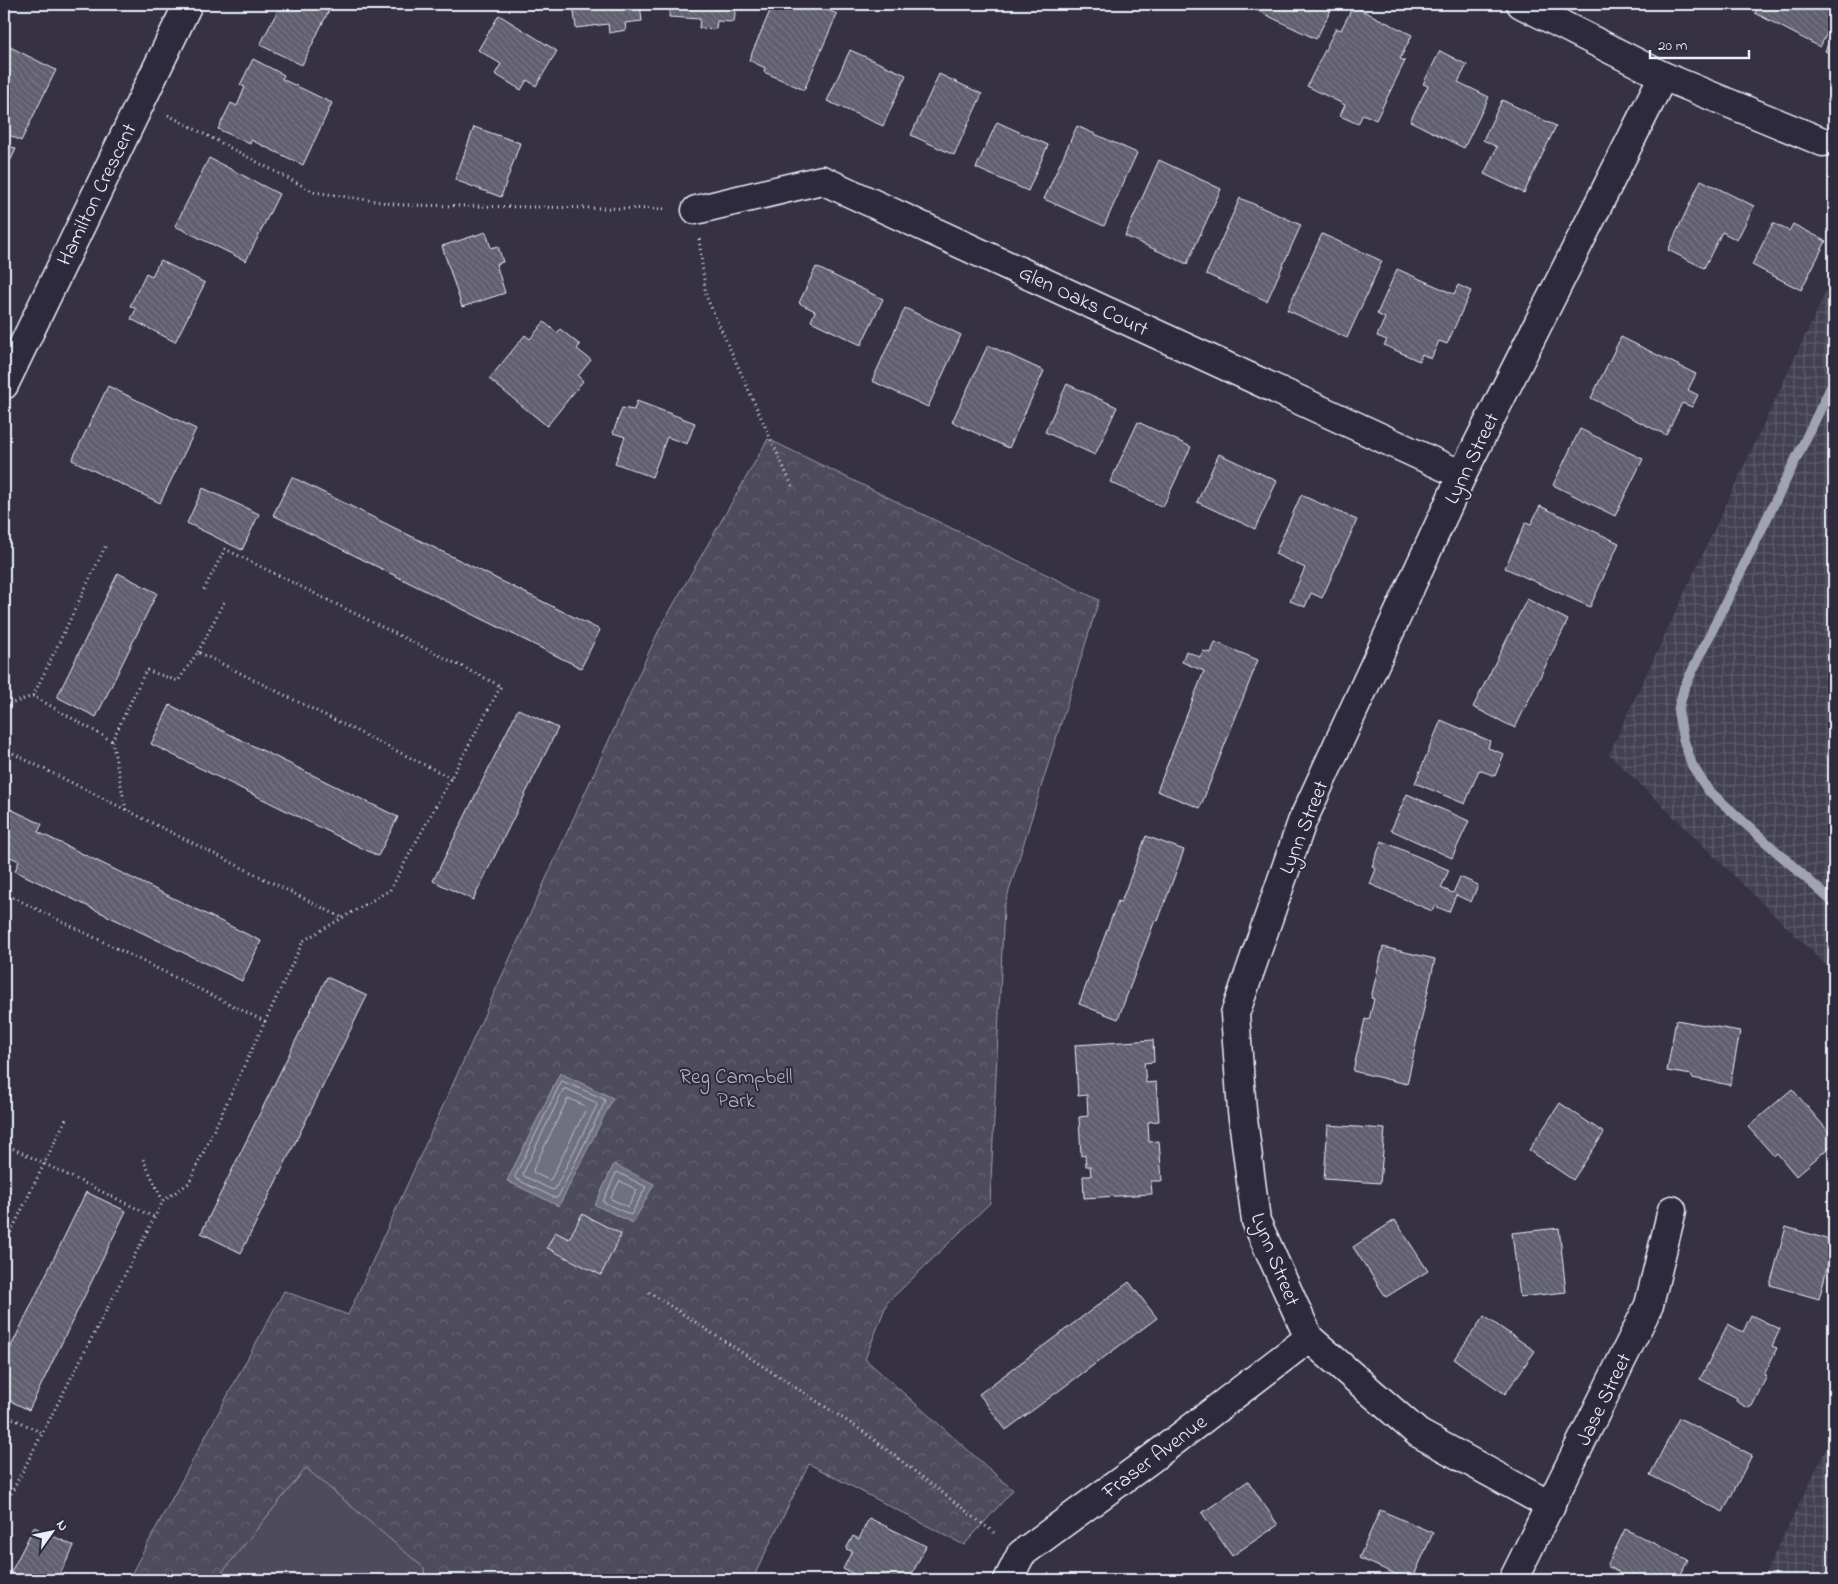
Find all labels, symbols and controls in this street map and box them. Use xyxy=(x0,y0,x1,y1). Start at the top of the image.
scale bar xyxy=(1650,28,1749,60)
text: 20 m xyxy=(1658,35,1688,57)
street label: Hamilton Crescent xyxy=(50,119,145,271)
street label: Glen Oaks Court xyxy=(1013,259,1153,345)
street label: Lynn Street xyxy=(1438,408,1510,511)
street label: Lynn Street xyxy=(1273,777,1339,880)
park label: Reg Campbell Park xyxy=(679,1063,793,1117)
street label: Lynn Street xyxy=(1240,1209,1306,1312)
street label: Jase Street xyxy=(1569,1348,1640,1451)
street label: Fraser Avenue xyxy=(1096,1408,1214,1508)
north arrow xyxy=(28,1506,78,1556)
text: N xyxy=(50,1516,73,1535)

